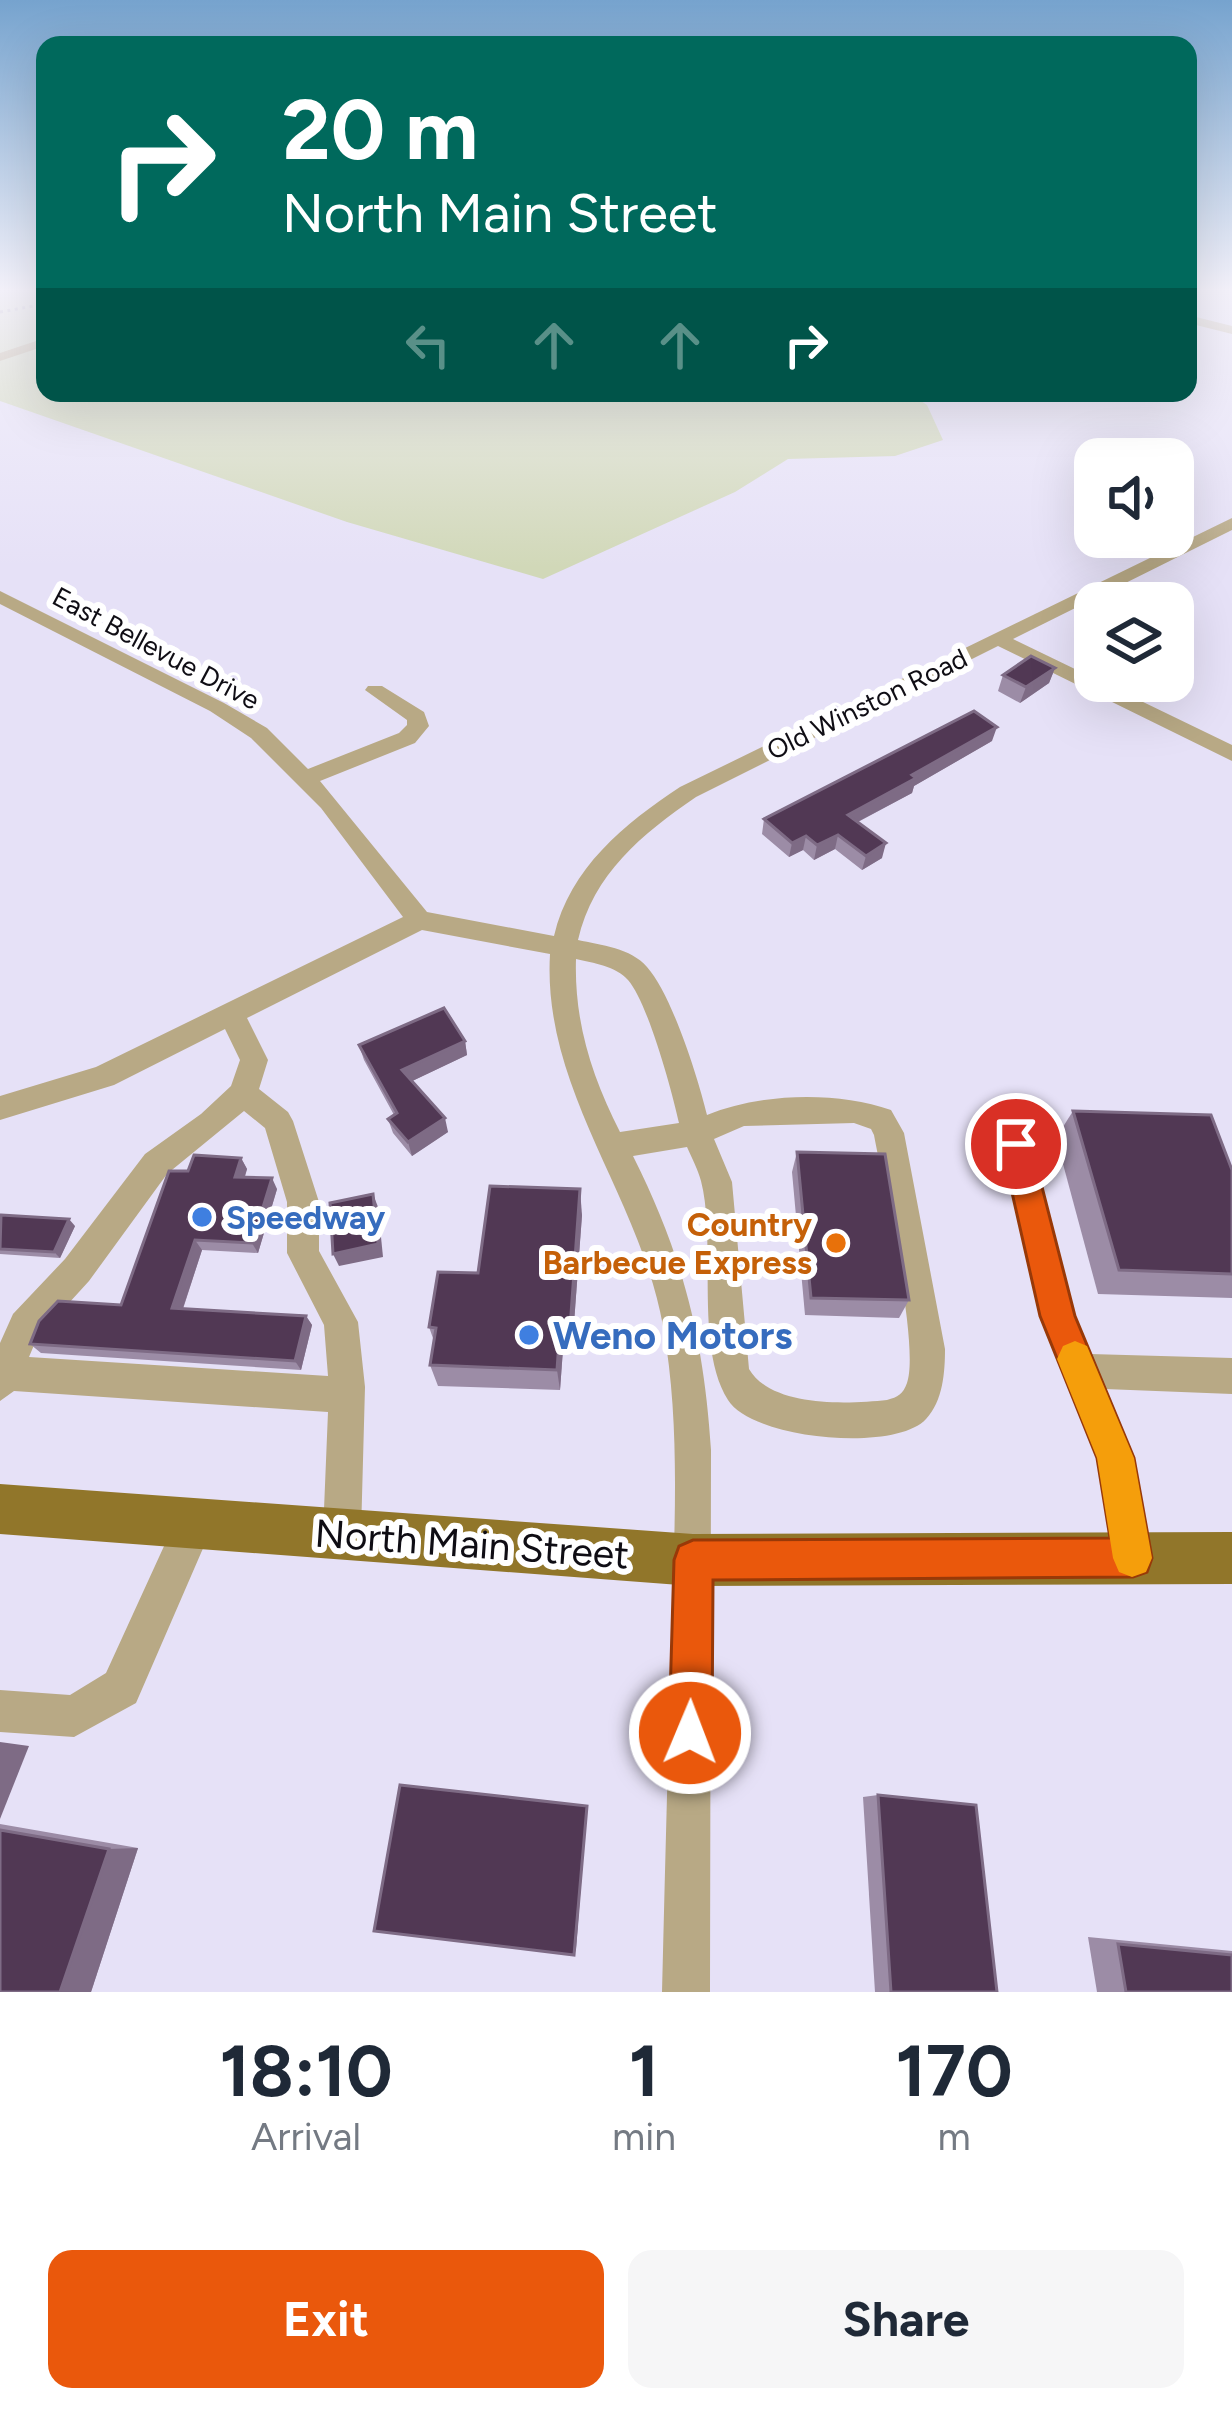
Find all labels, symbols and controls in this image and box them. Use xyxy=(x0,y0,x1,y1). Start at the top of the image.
text: 20 m xyxy=(282,79,478,180)
icon: right xyxy=(84,84,240,240)
text: North Main Street xyxy=(282,181,718,246)
icon: left xyxy=(395,312,461,378)
icon: ahead xyxy=(521,312,587,378)
icon: ahead xyxy=(647,312,713,378)
icon: right xyxy=(773,312,839,378)
map controls xyxy=(1074,438,1194,702)
button: sound xyxy=(1074,438,1194,558)
street label: East Bellevue Drive xyxy=(47,580,265,716)
button: layers xyxy=(1074,582,1194,702)
street label: Old Winston Road xyxy=(761,641,973,767)
pin xyxy=(965,1093,1067,1195)
icon: arrive xyxy=(983,1111,1049,1177)
place label: Speedway xyxy=(226,1198,385,1237)
marker: Speedway xyxy=(189,1204,215,1230)
place label: Country Barbecue Express xyxy=(542,1205,812,1282)
marker: Country Barbecue Express xyxy=(823,1230,849,1256)
place label: Weno Motors xyxy=(553,1312,792,1359)
marker: Weno Motors xyxy=(516,1322,542,1348)
street label: North Main Street xyxy=(313,1510,631,1578)
position arrow xyxy=(627,1670,753,1796)
text: 18:10 xyxy=(219,2028,393,2114)
text: 1 xyxy=(629,2028,659,2114)
text: 170 xyxy=(895,2028,1013,2114)
text: Arrival xyxy=(251,2113,361,2160)
text: min xyxy=(612,2113,676,2160)
text: m xyxy=(937,2113,971,2160)
button: Exit xyxy=(48,2250,604,2388)
button: Share xyxy=(628,2250,1184,2388)

